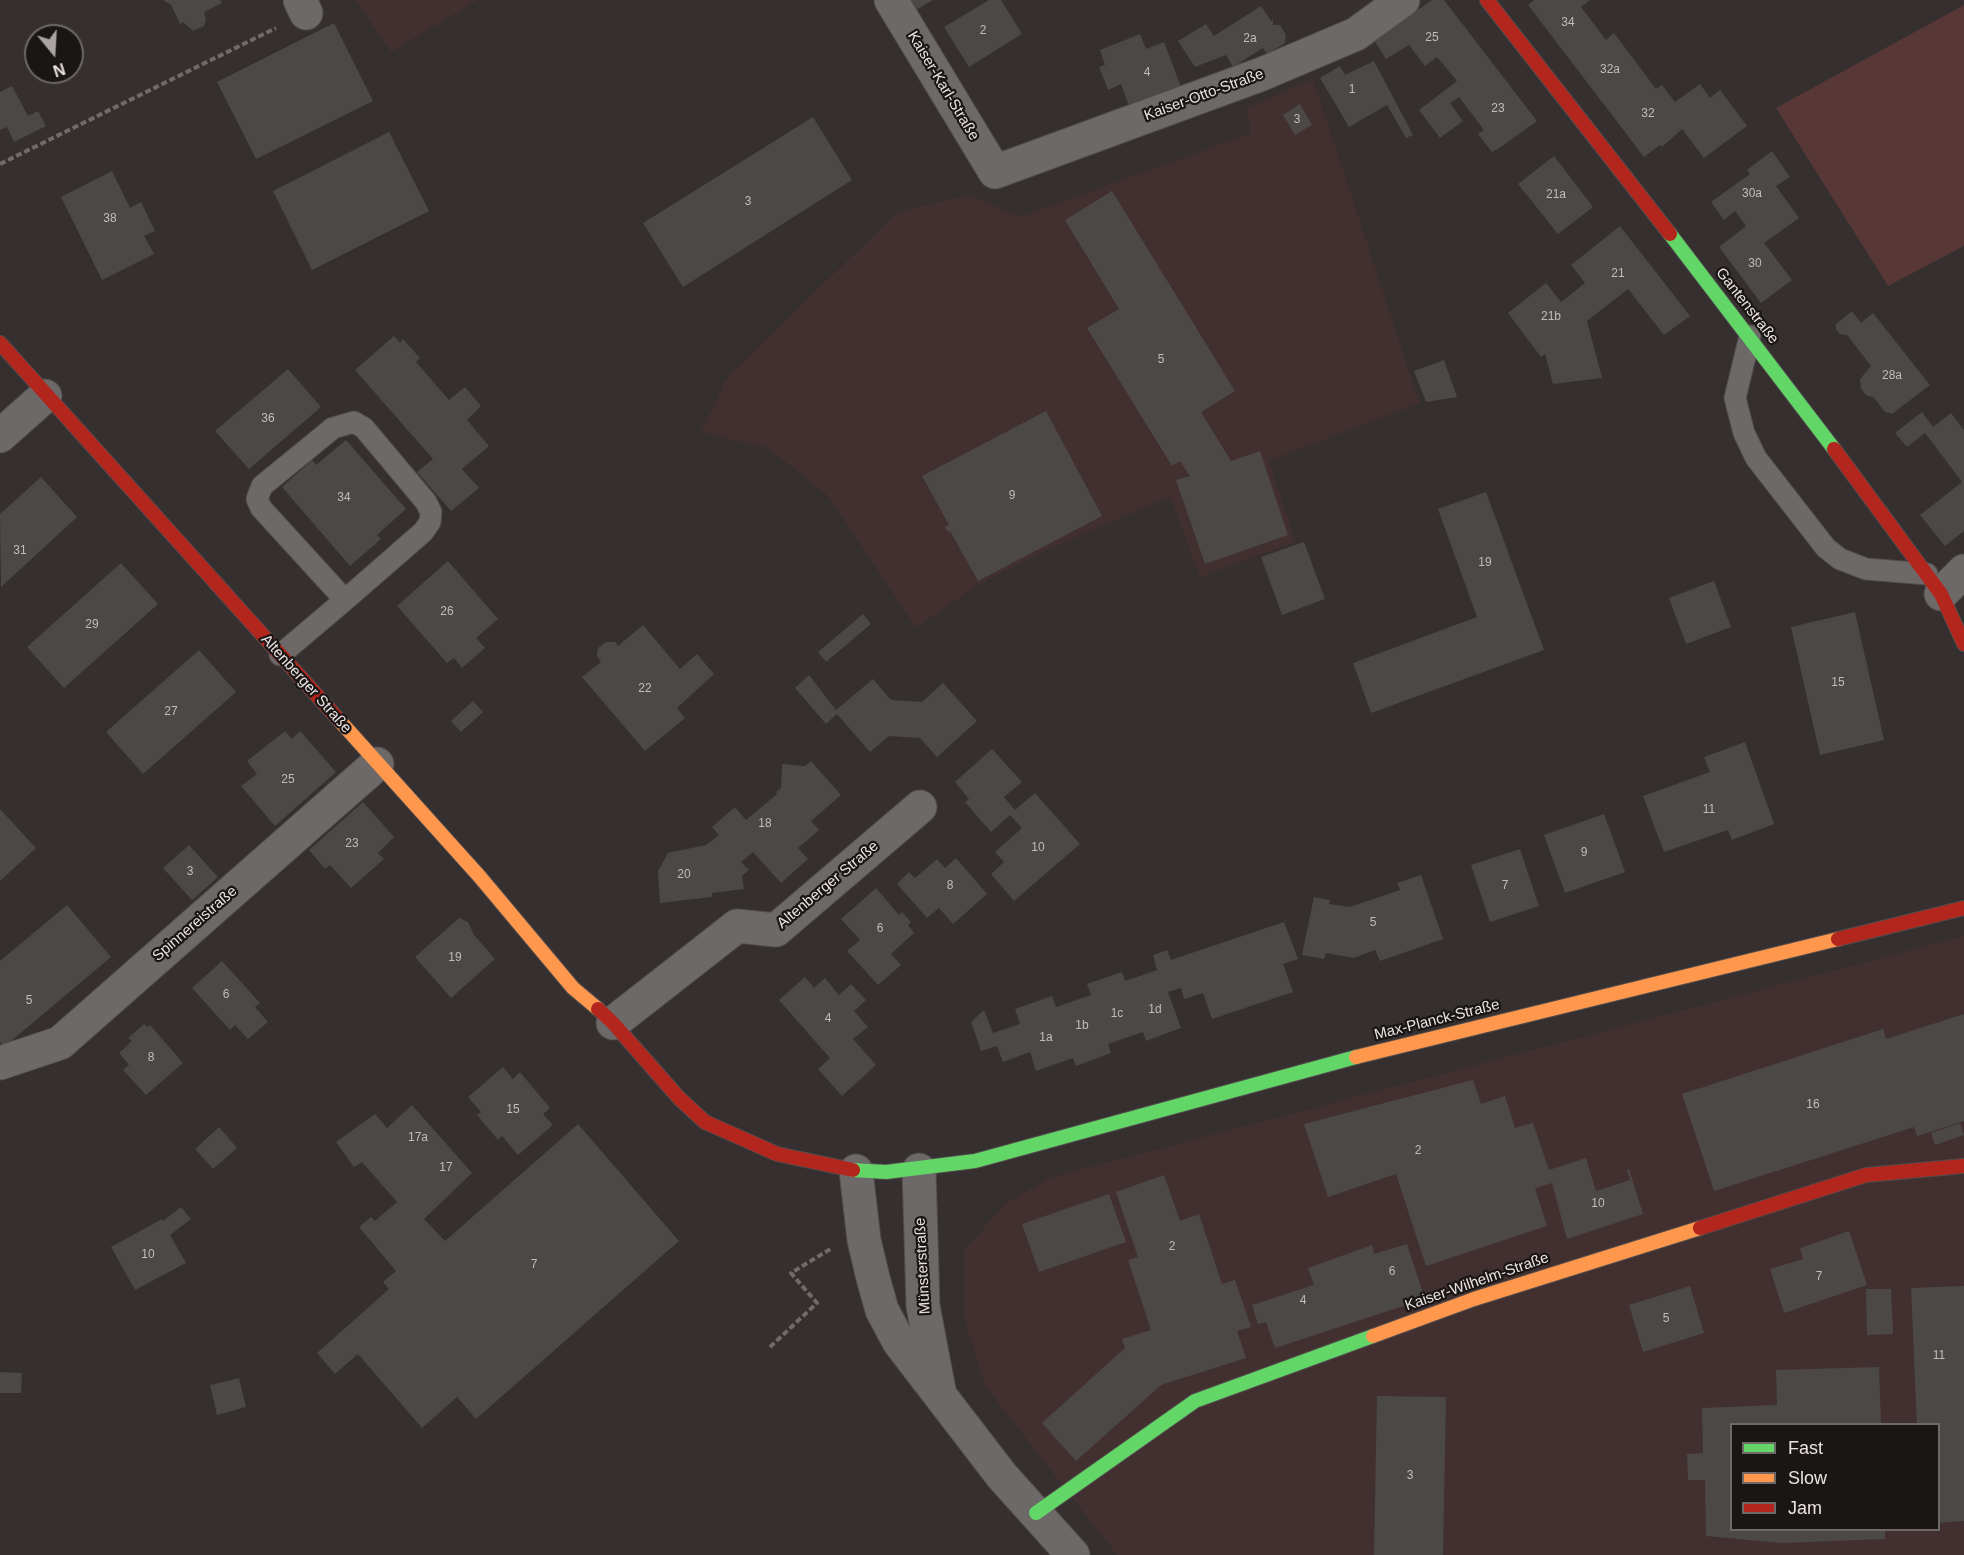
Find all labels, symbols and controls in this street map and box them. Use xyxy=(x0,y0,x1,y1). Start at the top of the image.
house number: 34 xyxy=(1561,16,1575,30)
north arrow xyxy=(24,24,84,84)
house number: 2 xyxy=(980,24,986,38)
street label: Kaiser-Karl-Straße xyxy=(903,28,983,144)
house number: 25 xyxy=(1425,31,1439,45)
house number: 2a xyxy=(1243,32,1257,46)
text: N xyxy=(51,60,67,80)
house number: 32a xyxy=(1600,63,1620,77)
street label: Kaiser-Otto-Straße xyxy=(1142,65,1266,125)
house number: 4 xyxy=(1144,66,1150,80)
house number: 1 xyxy=(1349,83,1355,97)
house number: 23 xyxy=(1491,102,1505,116)
house number: 32 xyxy=(1641,107,1655,121)
house number: 3 xyxy=(1294,113,1300,127)
house number: 30a xyxy=(1742,187,1762,201)
house number: 21a xyxy=(1546,188,1566,202)
house number: 3 xyxy=(745,195,751,209)
house number: 38 xyxy=(103,212,117,226)
house number: 30 xyxy=(1748,257,1762,271)
street label: Gantenstraße xyxy=(1712,264,1782,348)
house number: 21 xyxy=(1611,267,1625,281)
house number: 21b xyxy=(1541,310,1561,324)
house number: 5 xyxy=(1158,353,1164,367)
house number: 28a xyxy=(1882,369,1902,383)
house number: 36 xyxy=(261,412,275,426)
house number: 9 xyxy=(1009,489,1015,503)
house number: 34 xyxy=(337,491,351,505)
house number: 31 xyxy=(13,544,27,558)
house number: 19 xyxy=(1478,556,1492,570)
house number: 26 xyxy=(440,605,454,619)
house number: 29 xyxy=(85,618,99,632)
street label: Altenberger Straße xyxy=(257,631,355,737)
house number: 15 xyxy=(1831,676,1845,690)
house number: 22 xyxy=(638,682,652,696)
house number: 27 xyxy=(164,705,178,719)
house number: 25 xyxy=(281,773,295,787)
house number: 11 xyxy=(1703,803,1715,817)
house number: 18 xyxy=(758,817,772,831)
house number: 23 xyxy=(345,837,359,851)
street label: Altenberger Straße xyxy=(774,837,882,933)
house number: 10 xyxy=(1031,841,1045,855)
house number: 9 xyxy=(1581,846,1587,860)
house number: 3 xyxy=(187,865,193,879)
house number: 20 xyxy=(677,868,691,882)
house number: 8 xyxy=(947,879,953,893)
house number: 7 xyxy=(1502,879,1508,893)
street label: Spinnereistraße xyxy=(149,882,241,966)
house number: 5 xyxy=(1370,916,1376,930)
house number: 6 xyxy=(877,922,883,936)
house number: 19 xyxy=(448,951,462,965)
house number: 6 xyxy=(223,988,229,1002)
house number: 5 xyxy=(26,994,32,1008)
street label: Max-Planck-Straße xyxy=(1373,996,1501,1044)
house number: 1d xyxy=(1148,1003,1162,1017)
house number: 1c xyxy=(1111,1007,1123,1021)
house number: 4 xyxy=(825,1012,831,1026)
house number: 1b xyxy=(1075,1019,1089,1033)
house number: 1a xyxy=(1039,1031,1053,1045)
house number: 8 xyxy=(148,1051,154,1065)
house number: 16 xyxy=(1806,1098,1820,1112)
house number: 15 xyxy=(506,1103,520,1117)
house number: 17a xyxy=(408,1131,428,1145)
house number: 2 xyxy=(1415,1144,1421,1158)
house number: 17 xyxy=(439,1161,453,1175)
house number: 10 xyxy=(1591,1197,1605,1211)
street label: Münsterstraße xyxy=(911,1217,935,1315)
house number: 2 xyxy=(1169,1240,1175,1254)
house number: 10 xyxy=(141,1248,155,1262)
street label: Kaiser-Wilhelm-Straße xyxy=(1403,1249,1551,1315)
house number: 7 xyxy=(531,1258,537,1272)
house number: 6 xyxy=(1389,1265,1395,1279)
house number: 7 xyxy=(1816,1270,1822,1284)
house number: 4 xyxy=(1300,1294,1306,1308)
house number: 5 xyxy=(1663,1312,1669,1326)
house number: 11 xyxy=(1933,1349,1945,1363)
legend xyxy=(1730,1423,1940,1531)
text: Fast xyxy=(1788,1438,1823,1458)
text: Slow xyxy=(1788,1468,1827,1488)
house number: 3 xyxy=(1407,1469,1413,1483)
text: Jam xyxy=(1788,1498,1822,1518)

